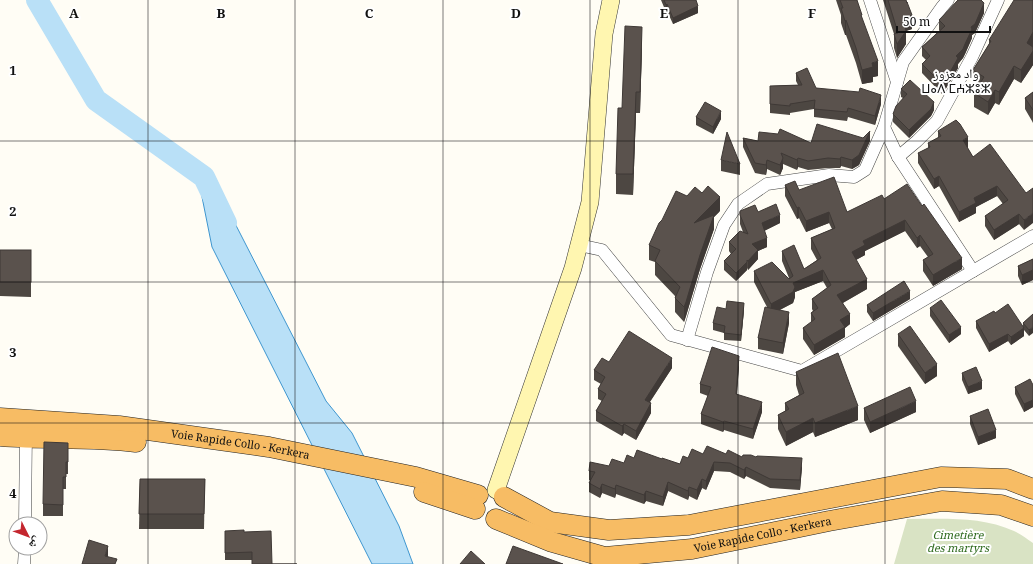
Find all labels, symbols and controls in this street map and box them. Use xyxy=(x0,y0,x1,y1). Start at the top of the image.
text: A xyxy=(69,4,79,26)
text: B xyxy=(217,4,226,26)
text: C xyxy=(365,4,374,26)
text: D xyxy=(511,4,521,26)
text: E xyxy=(660,4,669,26)
text: F xyxy=(808,4,816,26)
scale bar xyxy=(897,8,990,34)
text: 50 m xyxy=(903,13,930,34)
text: 1 xyxy=(9,61,17,83)
district label: واد معزوز ⵡⴰⴷ ⵎⵄⵣⵓⵣ xyxy=(921,64,991,101)
text: 2 xyxy=(9,202,17,224)
text: 3 xyxy=(9,343,17,365)
street label: Voie Rapide Collo - Kerkera xyxy=(170,425,311,466)
text: 4 xyxy=(9,484,17,506)
street label: Voie Rapide Collo - Kerkera xyxy=(692,513,833,559)
north arrow xyxy=(8,516,48,556)
park label: Cimetière des martyrs xyxy=(927,527,990,559)
text: ش xyxy=(23,531,45,553)

